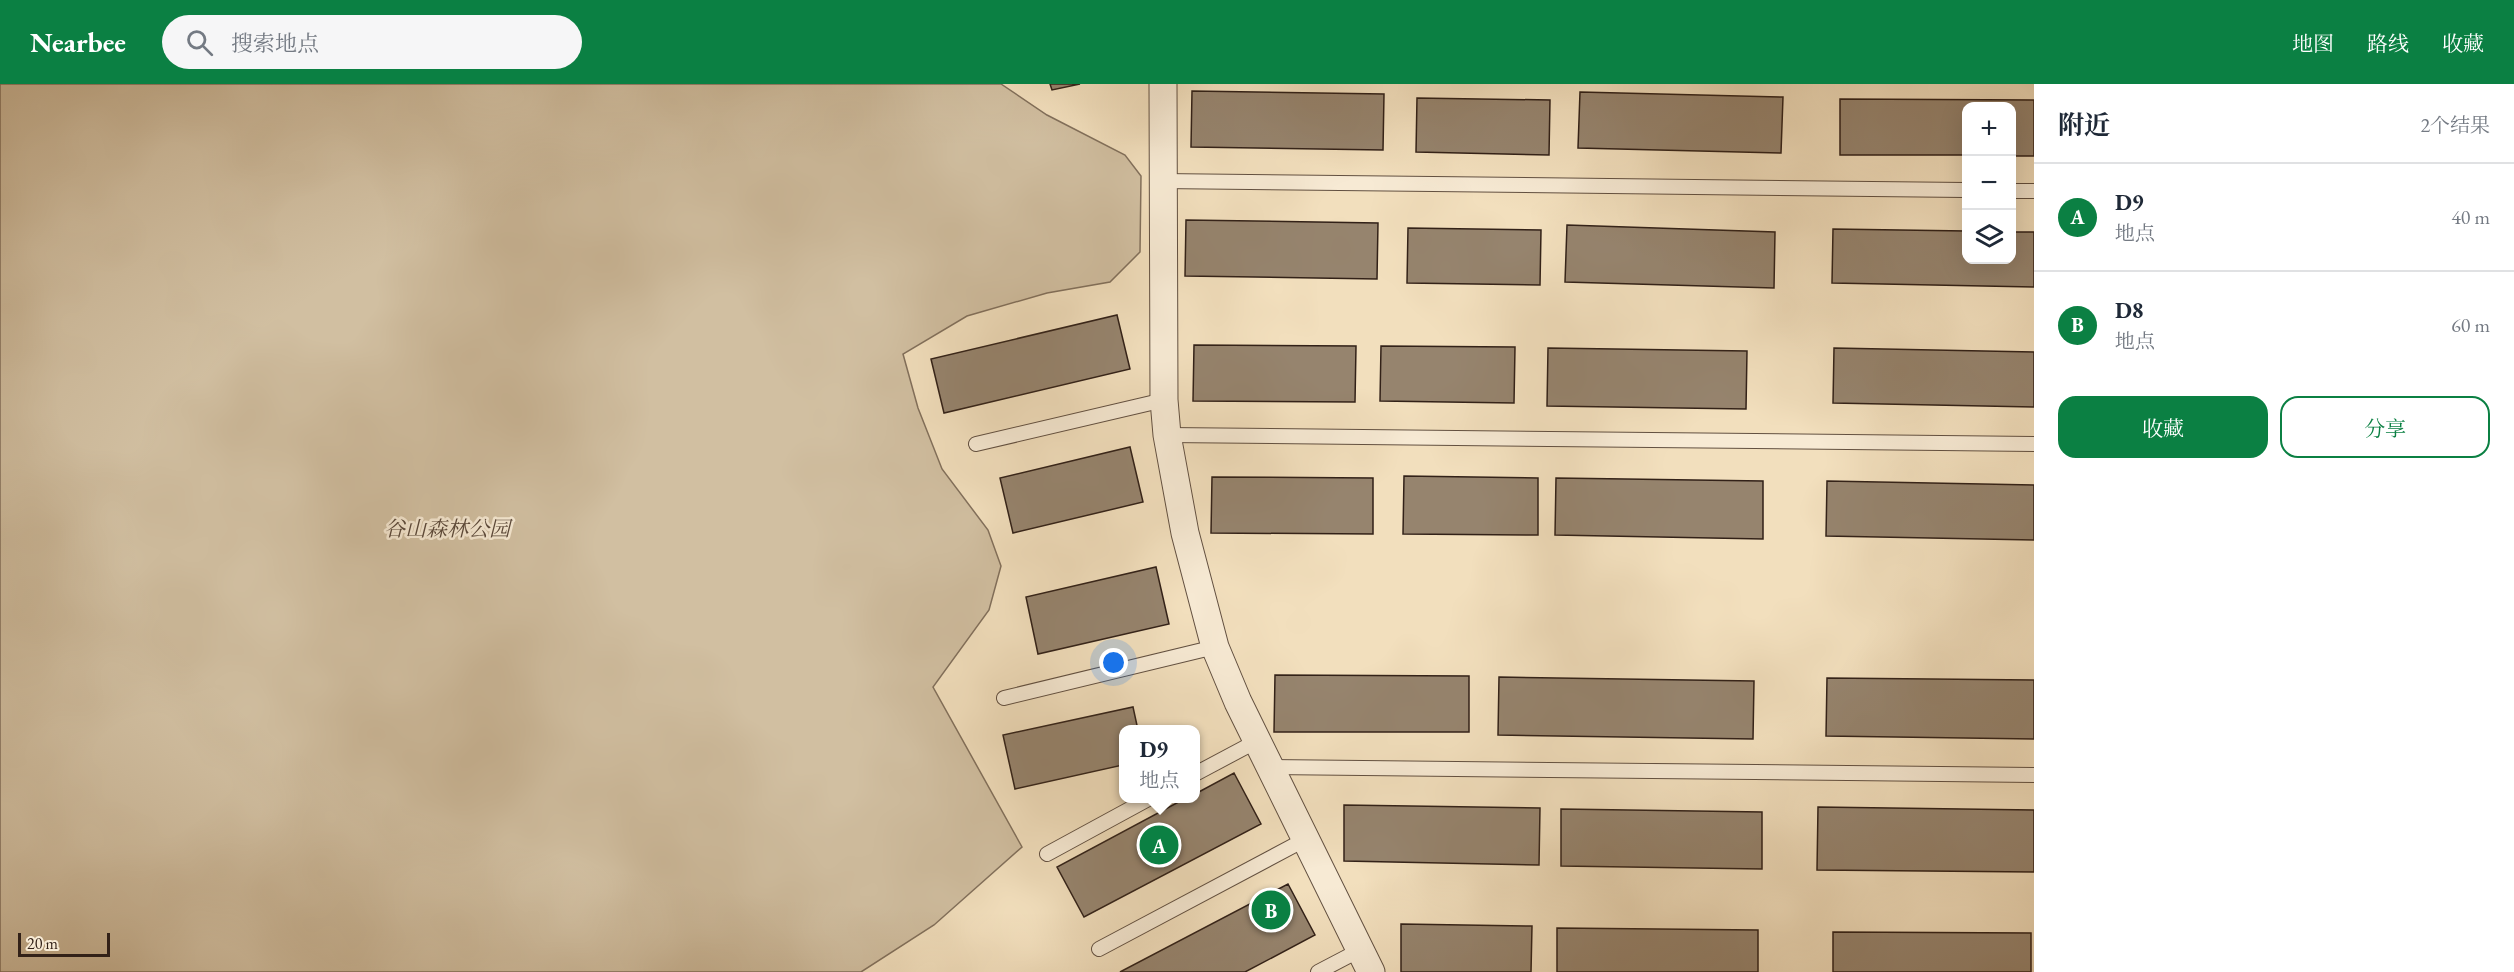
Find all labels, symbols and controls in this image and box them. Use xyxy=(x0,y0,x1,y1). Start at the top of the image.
search box xyxy=(162,15,582,69)
text: Nearbee xyxy=(30,24,126,60)
icon: search xyxy=(183,26,216,59)
text: 搜索地点 xyxy=(231,29,319,58)
text: 地图 xyxy=(2292,30,2334,57)
text: 路线 xyxy=(2367,30,2409,57)
text: 收藏 xyxy=(2442,30,2484,57)
map controls xyxy=(1962,102,2016,264)
button: + xyxy=(1962,102,2016,156)
text: 附近 xyxy=(2058,108,2110,142)
text: 2个结果 xyxy=(2420,112,2490,138)
button: − xyxy=(1962,156,2016,210)
text: D9 xyxy=(2115,188,2144,217)
text: A xyxy=(2070,204,2085,230)
text: 40 m xyxy=(2451,204,2490,230)
button: layers xyxy=(1962,210,2016,264)
text: 地点 xyxy=(2115,220,2155,246)
text: D8 xyxy=(2115,296,2144,325)
text: B xyxy=(2071,312,2084,338)
text: 60 m xyxy=(2451,312,2490,338)
text: 地点 xyxy=(2115,328,2155,354)
button: 收藏 xyxy=(2058,396,2268,458)
button: 分享 xyxy=(2280,396,2490,458)
park label: 谷山森林公园 xyxy=(384,515,513,542)
your location xyxy=(1099,648,1128,677)
popup xyxy=(1119,725,1200,803)
text: D9 xyxy=(1140,735,1168,764)
text: 地点 xyxy=(1140,767,1180,793)
pin: A xyxy=(1140,822,1178,867)
pin: B xyxy=(1252,888,1290,932)
scale bar xyxy=(18,930,110,958)
text: 20 m xyxy=(27,933,58,954)

